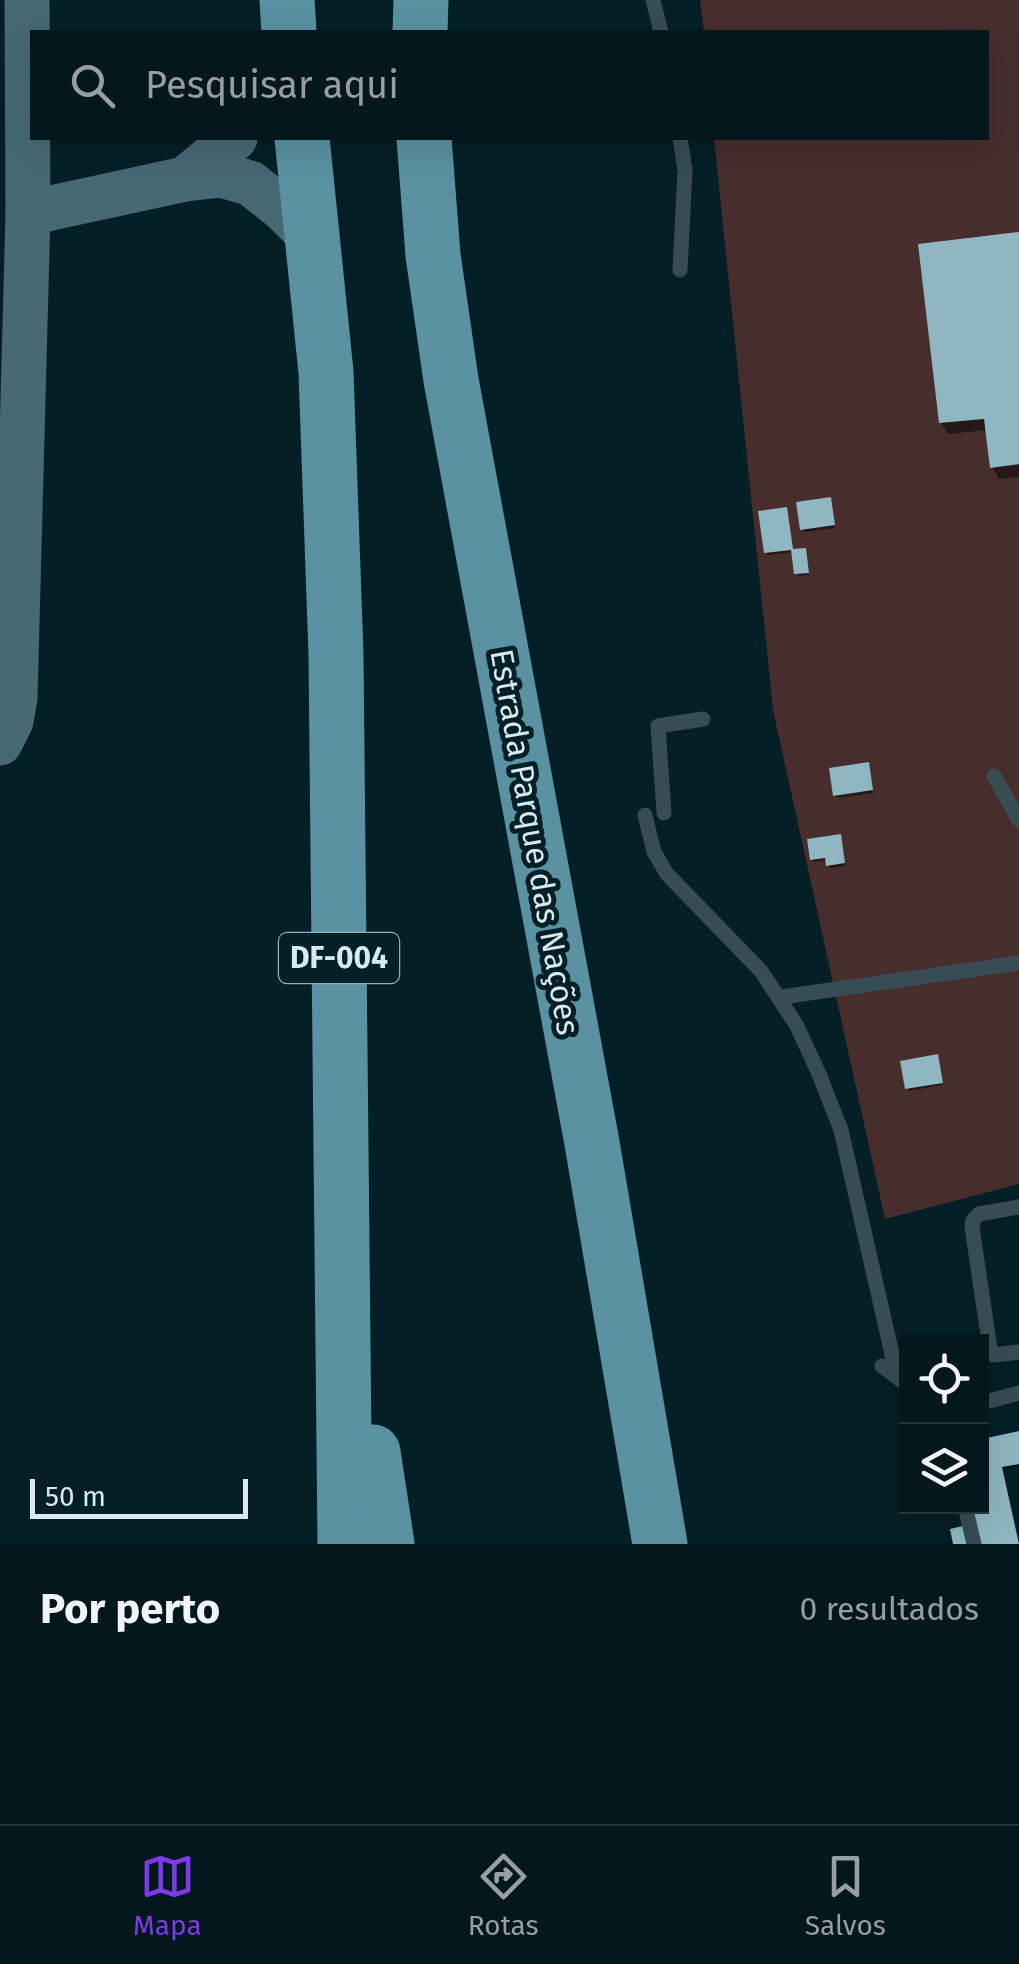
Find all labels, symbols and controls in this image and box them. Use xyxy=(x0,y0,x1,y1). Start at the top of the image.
search box xyxy=(30,30,989,140)
icon: search xyxy=(65,58,120,113)
text: Pesquisar aqui xyxy=(145,62,399,108)
street label: Estrada Parque das Nações xyxy=(482,646,588,1038)
road number: DF-004 xyxy=(279,933,399,983)
map controls xyxy=(899,1334,989,1514)
button: locate xyxy=(899,1334,989,1424)
button: layers xyxy=(899,1424,989,1514)
scale bar xyxy=(30,1474,248,1518)
text: 50 m xyxy=(45,1480,106,1513)
text: Por perto xyxy=(40,1584,220,1634)
text: 0 resultados xyxy=(799,1590,979,1628)
tab: Mapa xyxy=(133,1849,202,1942)
tab: Rotas xyxy=(468,1849,539,1942)
tab: Salvos xyxy=(805,1849,886,1942)

